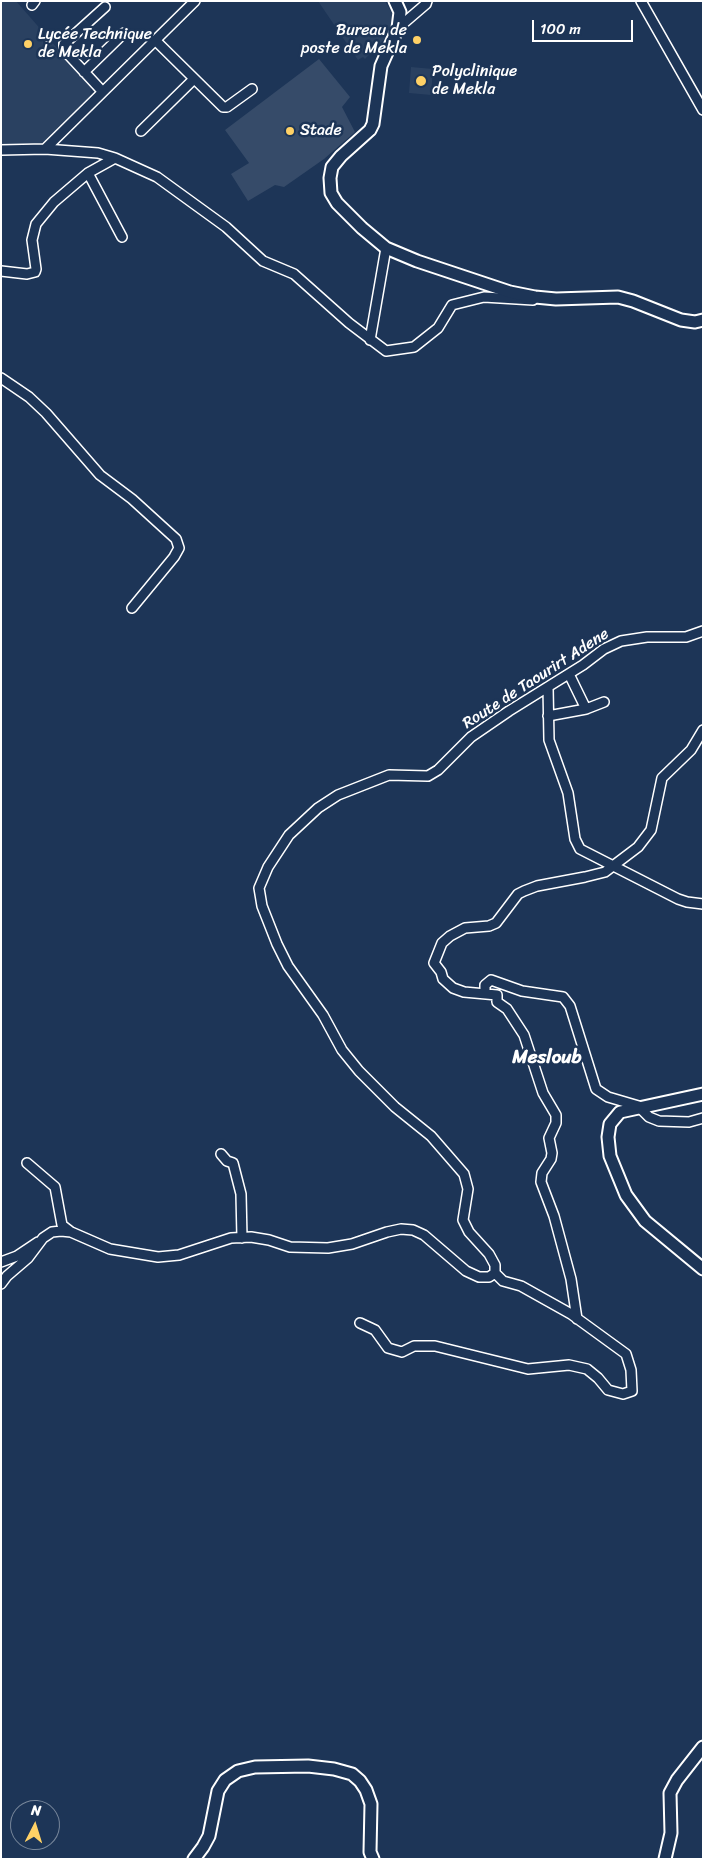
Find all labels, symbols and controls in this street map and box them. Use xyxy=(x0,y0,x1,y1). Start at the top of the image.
scale bar xyxy=(534,10,635,42)
text: 100 m xyxy=(540,16,581,42)
place label: Bureau de poste de Mekla xyxy=(301,21,407,59)
place label: Lycée Technique de Mekla xyxy=(38,25,152,63)
marker: Bureau de poste de Mekla xyxy=(411,34,423,46)
marker: Lycée Technique de Mekla xyxy=(22,38,34,50)
place label: Polyclinique de Mekla xyxy=(432,62,517,100)
marker: Polyclinique de Mekla xyxy=(414,74,428,88)
place label: Stade xyxy=(300,121,342,141)
marker: Stade xyxy=(284,125,296,137)
street label: Route de Taourirt Adene xyxy=(459,625,613,733)
district label: Mesloub xyxy=(512,1047,582,1069)
text: N xyxy=(30,1798,42,1823)
north arrow xyxy=(10,1800,60,1850)

